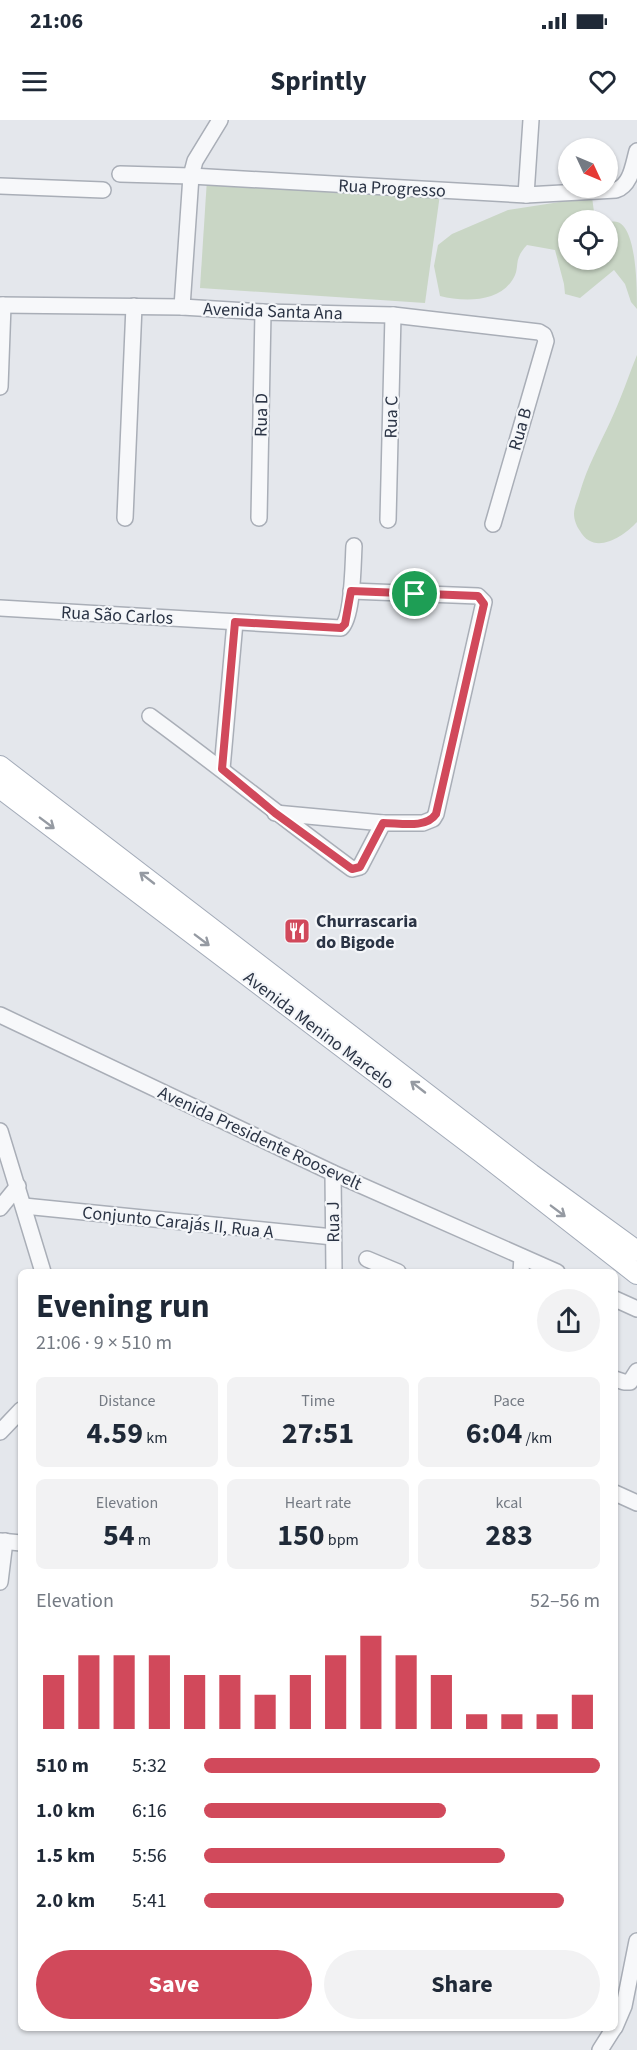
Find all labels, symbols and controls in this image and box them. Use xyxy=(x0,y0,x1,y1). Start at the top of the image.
text: 21:06 xyxy=(30,5,83,37)
text: Sprintly xyxy=(270,62,367,101)
icon: menu xyxy=(18,65,51,98)
icon: heart xyxy=(586,65,619,98)
north arrow xyxy=(558,138,618,198)
map controls xyxy=(558,138,618,270)
street label: Rua Progresso xyxy=(338,173,446,204)
button: locate xyxy=(558,210,618,270)
street label: Avenida Santa Ana xyxy=(203,297,343,326)
street label: Rua D xyxy=(249,393,274,437)
street label: Rua C xyxy=(379,395,404,439)
street label: Rua B xyxy=(502,405,538,453)
pin xyxy=(389,568,440,619)
icon: arrive xyxy=(398,577,431,610)
street label: Rua São Carlos xyxy=(60,600,174,631)
one-way arrow xyxy=(38,816,54,829)
one-way arrow xyxy=(139,872,155,885)
place label: Churrascaria do Bigode xyxy=(316,909,418,955)
restaurant icon: Churrascaria do Bigode xyxy=(282,916,312,946)
one-way arrow xyxy=(194,934,210,947)
street label: Avenida Menino Marcelo xyxy=(238,965,399,1095)
street label: Avenida Presidente Roosevelt xyxy=(154,1080,366,1197)
one-way arrow xyxy=(410,1080,426,1093)
street label: Conjunto Carajás II, Rua A xyxy=(81,1200,275,1245)
street label: Rua J xyxy=(321,1201,346,1243)
one-way arrow xyxy=(550,1205,566,1218)
text: Evening run xyxy=(36,1283,210,1330)
button: share xyxy=(537,1289,600,1352)
text: 21:06 · 9 × 510 m xyxy=(36,1329,172,1357)
text: Distance xyxy=(99,1390,155,1412)
text: Time xyxy=(301,1390,335,1412)
text: Pace xyxy=(493,1390,525,1412)
text: 4.59 xyxy=(87,1412,143,1455)
text: 27:51 xyxy=(282,1412,354,1455)
text: 6:04 xyxy=(466,1412,522,1455)
text: km xyxy=(143,1427,167,1449)
text: /km xyxy=(522,1427,552,1449)
text: Elevation xyxy=(96,1492,158,1514)
text: Heart rate xyxy=(285,1492,351,1514)
text: kcal xyxy=(496,1492,522,1514)
text: 54 xyxy=(103,1514,135,1557)
text: 150 xyxy=(277,1514,325,1557)
text: 283 xyxy=(485,1514,533,1557)
text: m xyxy=(135,1529,151,1551)
text: bpm xyxy=(325,1529,359,1551)
text: Elevation xyxy=(36,1587,114,1615)
text: 52–56 m xyxy=(530,1587,600,1615)
text: 510 m xyxy=(36,1752,89,1780)
text: 5:32 xyxy=(132,1752,167,1780)
text: 1.0 km xyxy=(36,1797,95,1825)
text: 6:16 xyxy=(132,1797,167,1825)
text: 1.5 km xyxy=(36,1842,95,1870)
text: 5:56 xyxy=(132,1842,167,1870)
text: 2.0 km xyxy=(36,1887,95,1915)
text: 5:41 xyxy=(132,1887,167,1915)
button: Save xyxy=(36,1950,312,2019)
button: Share xyxy=(324,1950,600,2019)

